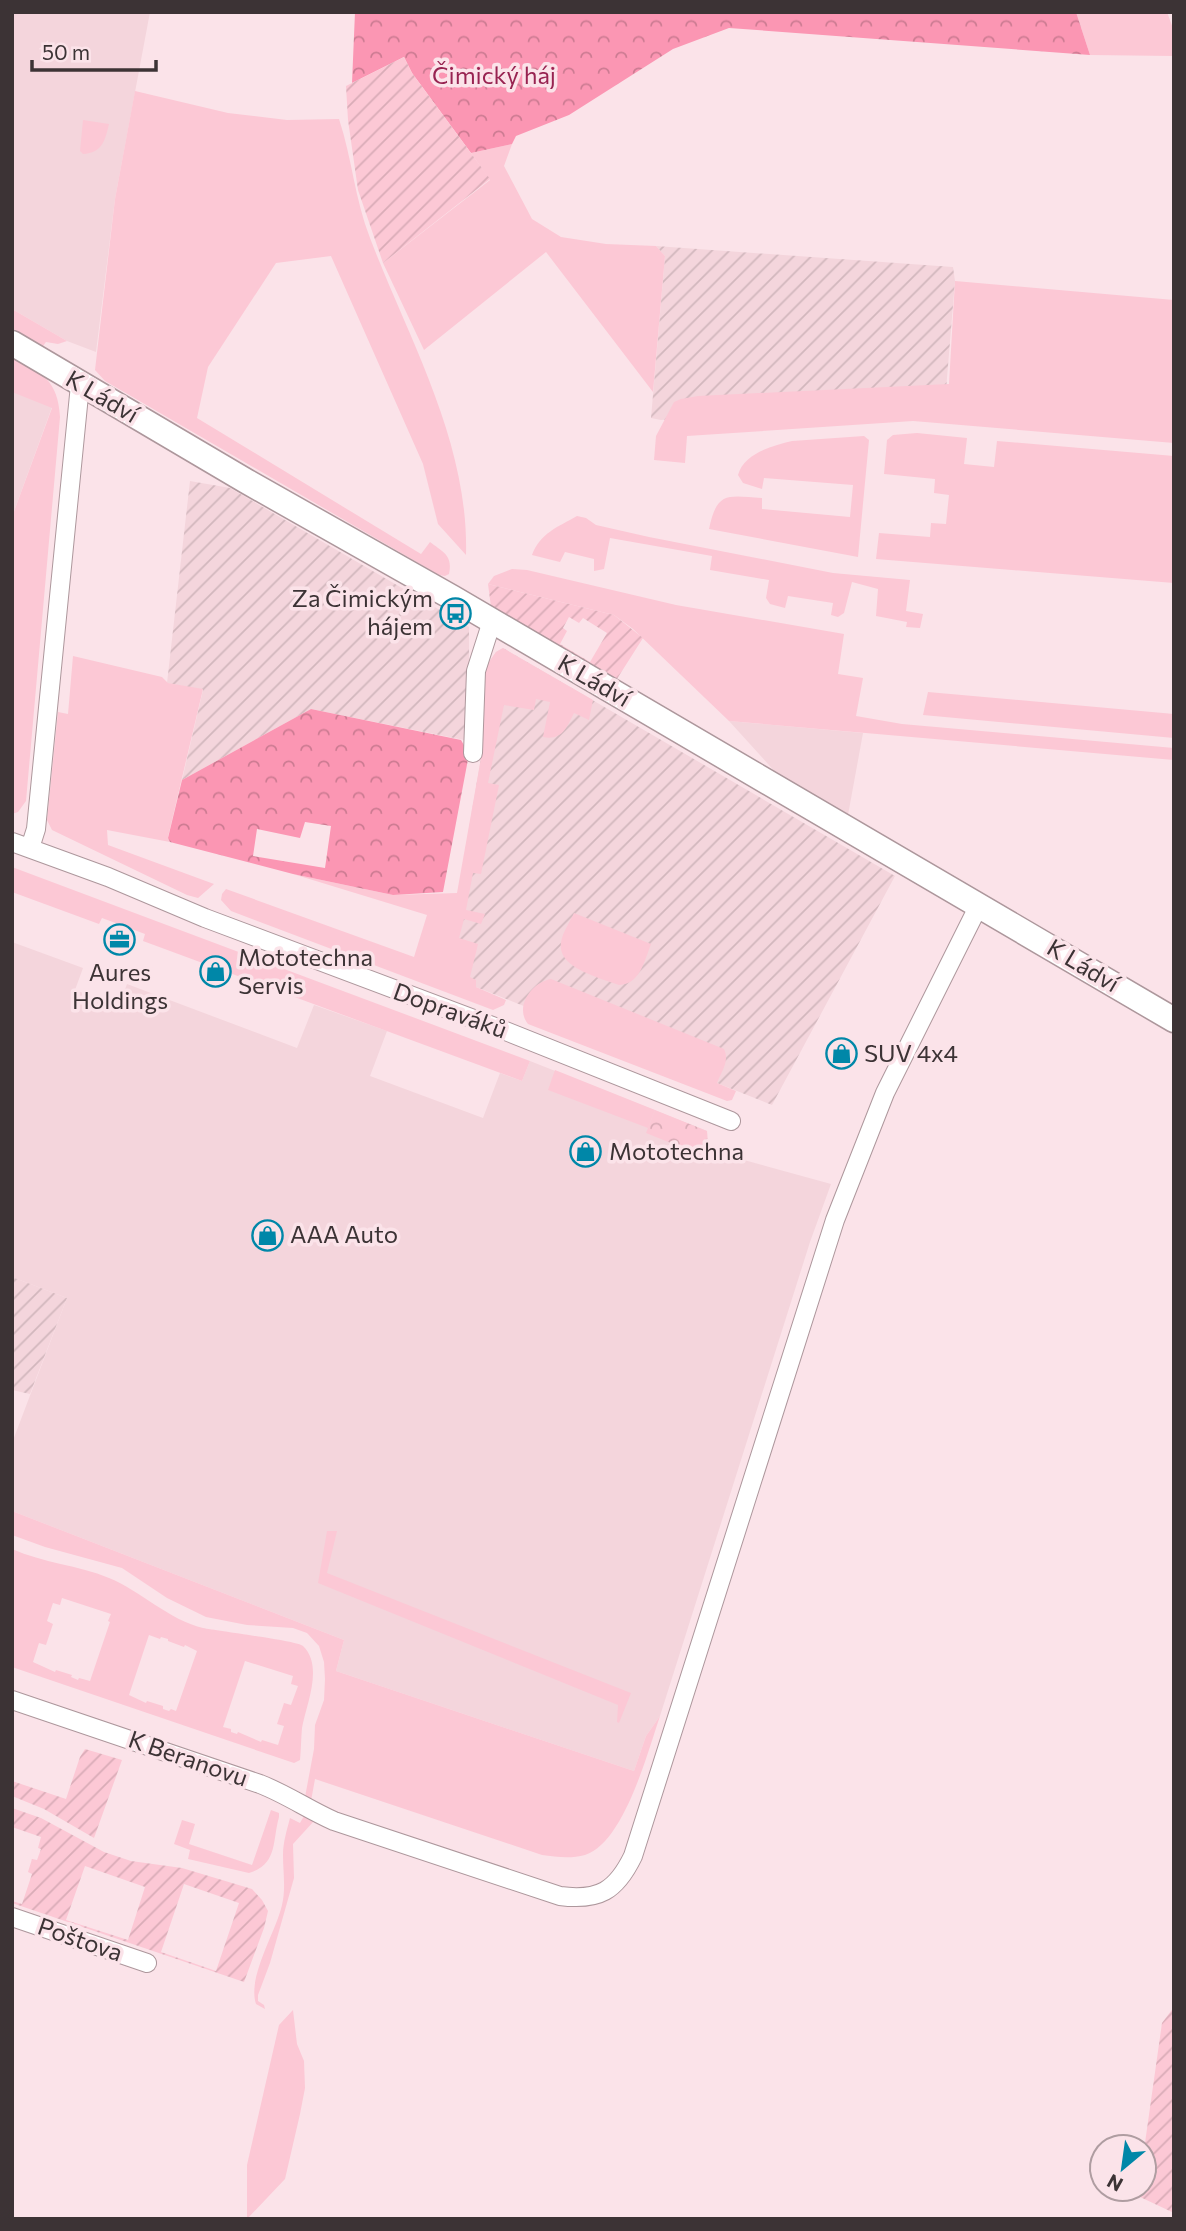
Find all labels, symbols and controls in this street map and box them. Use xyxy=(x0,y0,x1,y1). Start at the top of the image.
scale bar xyxy=(32,28,156,72)
text: 50 m xyxy=(42,39,90,64)
park label: Čimický háj xyxy=(432,60,556,89)
street label: K Ládví xyxy=(61,363,145,428)
place label: Za Čimickým hájem xyxy=(292,583,433,640)
bus stop icon: Za Čimickým hájem xyxy=(439,596,473,630)
street label: K Ládví xyxy=(553,647,637,712)
office icon: Aures Holdings xyxy=(103,922,137,956)
street label: K Ládví xyxy=(1042,932,1126,998)
place label: Mototechna Servis xyxy=(238,942,373,999)
shop icon: Mototechna Servis xyxy=(198,955,232,989)
place label: Aures Holdings xyxy=(72,957,168,1014)
street label: Dopraváků xyxy=(390,976,511,1044)
shop icon: SUV 4x4 xyxy=(824,1037,858,1071)
place label: SUV 4x4 xyxy=(864,1038,958,1067)
shop icon: Mototechna xyxy=(569,1135,603,1169)
place label: Mototechna xyxy=(609,1136,744,1165)
shop icon: AAA Auto xyxy=(250,1218,284,1252)
place label: AAA Auto xyxy=(290,1219,398,1248)
street label: K Beranovu xyxy=(125,1724,252,1791)
street label: Poštova xyxy=(34,1911,127,1967)
north arrow xyxy=(1088,2133,1158,2203)
text: N xyxy=(1103,2170,1126,2197)

